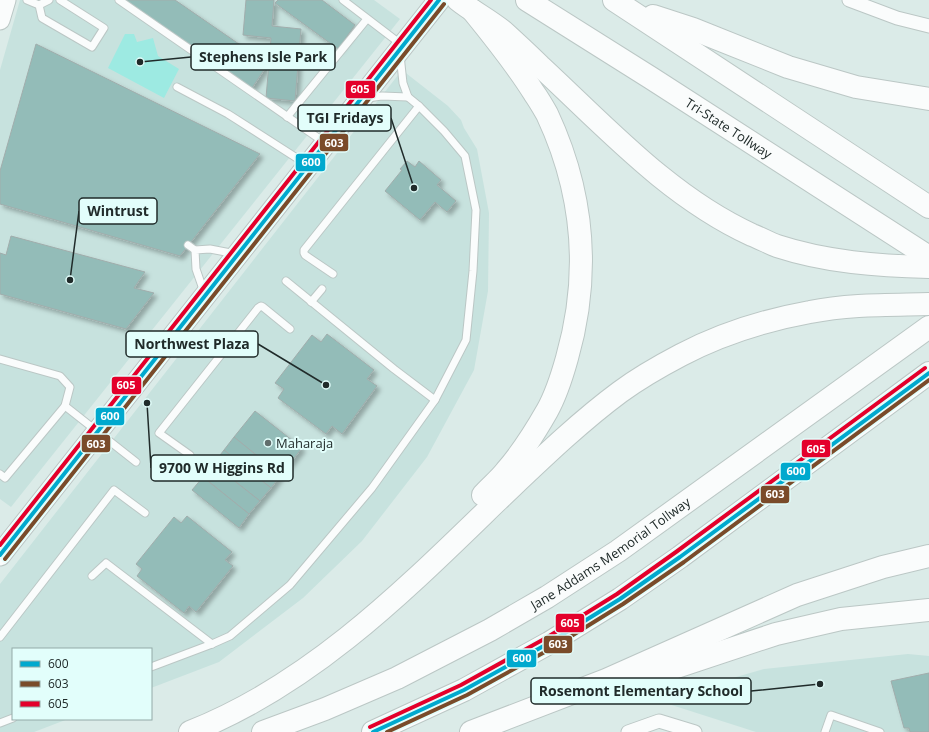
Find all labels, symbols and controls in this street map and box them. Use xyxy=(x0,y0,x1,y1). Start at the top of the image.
callout: Stephens Isle Park xyxy=(191,44,335,70)
text: Stephens Isle Park xyxy=(199,47,327,66)
line badge: 605 xyxy=(345,80,376,99)
text: 605 xyxy=(351,81,369,96)
street label: Tri-State Tollway xyxy=(682,94,776,163)
callout: TGI Fridays xyxy=(298,105,391,131)
text: TGI Fridays xyxy=(306,108,384,127)
line badge: 603 xyxy=(319,133,349,152)
text: 603 xyxy=(325,135,343,150)
line badge: 600 xyxy=(295,153,326,172)
text: 600 xyxy=(302,154,320,169)
callout: Wintrust xyxy=(79,198,157,224)
text: Wintrust xyxy=(87,201,149,220)
callout: Northwest Plaza xyxy=(126,331,258,357)
text: Northwest Plaza xyxy=(134,334,250,353)
line badge: 605 xyxy=(111,376,142,395)
text: 605 xyxy=(117,377,135,392)
line badge: 600 xyxy=(95,407,125,426)
text: 600 xyxy=(101,408,119,423)
line badge: 603 xyxy=(81,434,111,453)
place label: Maharaja xyxy=(276,434,333,452)
text: 603 xyxy=(87,436,105,451)
marker: Maharaja xyxy=(263,438,273,448)
line badge: 605 xyxy=(801,439,831,458)
text: 605 xyxy=(807,441,825,456)
callout: 9700 W Higgins Rd xyxy=(151,455,293,481)
text: 9700 W Higgins Rd xyxy=(159,458,285,477)
line badge: 600 xyxy=(780,462,811,481)
text: 600 xyxy=(787,463,805,478)
line badge: 603 xyxy=(760,485,790,504)
text: 603 xyxy=(766,486,784,501)
street label: Jane Addams Memorial Tollway xyxy=(525,493,694,615)
line badge: 605 xyxy=(555,613,585,633)
text: 605 xyxy=(561,615,579,630)
line badge: 603 xyxy=(543,635,573,654)
text: 603 xyxy=(549,636,567,651)
legend xyxy=(12,648,152,720)
line badge: 600 xyxy=(506,649,537,668)
text: 600 xyxy=(513,650,531,665)
text: 600 xyxy=(48,655,69,672)
text: 603 xyxy=(48,675,69,692)
callout: Rosemont Elementary School xyxy=(531,678,751,704)
text: Rosemont Elementary School xyxy=(539,681,743,700)
text: 605 xyxy=(48,695,69,712)

